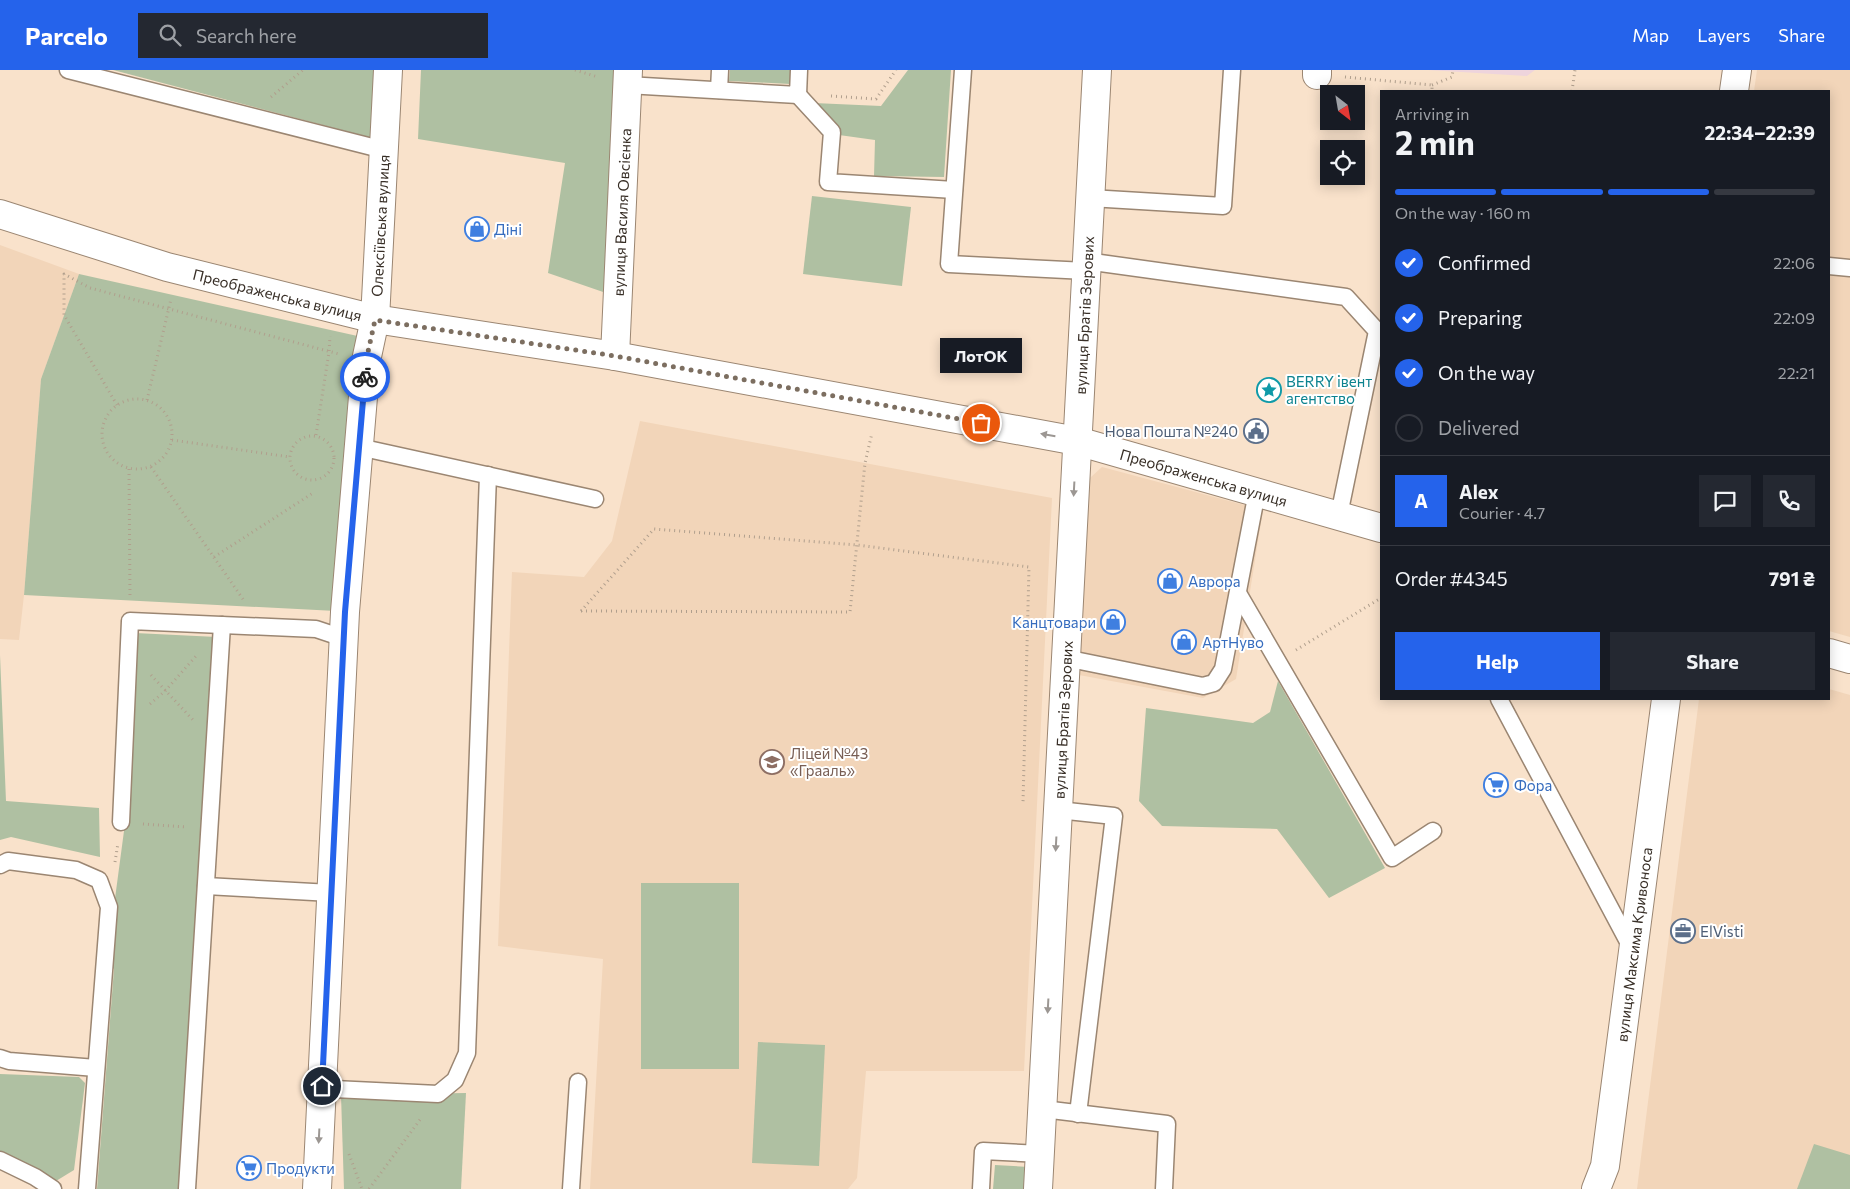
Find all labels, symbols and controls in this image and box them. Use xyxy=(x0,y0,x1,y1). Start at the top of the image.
search box xyxy=(138,13,488,58)
text: Parcelo xyxy=(25,21,108,50)
icon: search xyxy=(156,21,184,49)
text: Search here xyxy=(196,24,296,47)
text: Map xyxy=(1632,24,1669,46)
text: Layers xyxy=(1697,24,1750,46)
text: Share xyxy=(1778,24,1825,46)
north arrow xyxy=(1320,85,1365,130)
map controls xyxy=(1320,85,1365,185)
text: Arriving in xyxy=(1395,104,1469,123)
text: 22:34–22:39 xyxy=(1705,121,1815,144)
text: 2 min xyxy=(1395,122,1475,162)
street label: вулиця Василя Овсієнка xyxy=(609,128,634,297)
button: locate xyxy=(1320,140,1365,185)
street label: Олексіївська вулиця xyxy=(367,154,393,297)
text: On the way · 160 m xyxy=(1395,203,1531,222)
shop icon: Діні xyxy=(464,216,490,242)
place label: Діні xyxy=(494,220,522,238)
street label: вулиця Братів Зерових xyxy=(1071,236,1097,395)
icon: check xyxy=(1395,249,1423,277)
text: Confirmed xyxy=(1438,251,1531,274)
text: 22:06 xyxy=(1773,253,1815,272)
street label: Преображенська вулиця xyxy=(191,265,364,324)
icon: check xyxy=(1395,304,1423,332)
text: Preparing xyxy=(1438,306,1522,329)
text: 22:09 xyxy=(1773,308,1815,327)
callout: ЛотОК xyxy=(940,338,1022,373)
text: ЛотОК xyxy=(954,346,1008,365)
courier xyxy=(340,352,390,402)
icon: check xyxy=(1395,359,1423,387)
text: On the way xyxy=(1438,361,1535,384)
icon: bike xyxy=(351,363,379,391)
text: 22:21 xyxy=(1778,363,1815,382)
place label: BERRY iвент агентство xyxy=(1286,372,1372,407)
place icon: BERRY iвент агентство xyxy=(1256,377,1282,403)
pin xyxy=(960,402,1002,444)
icon: bag xyxy=(967,409,995,437)
text: Delivered xyxy=(1438,416,1519,439)
public building icon: Нова Пошта №240 xyxy=(1243,418,1269,444)
place label: Нова Пошта №240 xyxy=(1104,422,1238,440)
one-way arrow xyxy=(1039,431,1055,439)
street label: Преображенська вулиця xyxy=(1118,445,1290,510)
button: chat xyxy=(1699,475,1751,527)
button: phone xyxy=(1763,475,1815,527)
text: Alex xyxy=(1459,480,1499,503)
one-way arrow xyxy=(1070,482,1078,498)
text: A xyxy=(1414,489,1428,512)
text: Courier · 4.7 xyxy=(1459,503,1545,522)
text: Order #4345 xyxy=(1395,567,1508,590)
text: 791 ₴ xyxy=(1769,567,1815,590)
shop icon: Аврора xyxy=(1157,568,1183,594)
place label: Аврора xyxy=(1188,572,1241,590)
shop icon: Канцтовари xyxy=(1100,609,1126,635)
place label: Канцтовари xyxy=(1012,613,1096,631)
shop icon: АртНуво xyxy=(1171,629,1197,655)
button: Help xyxy=(1395,632,1600,690)
button: Share xyxy=(1610,632,1815,690)
place label: АртНуво xyxy=(1202,633,1264,651)
street label: вулиця Братів Зерових xyxy=(1050,640,1076,799)
place label: Ліцей №43 «Грааль» xyxy=(790,744,868,779)
school or university icon: Ліцей №43 «Грааль» xyxy=(759,749,785,775)
supermarket icon: Фора xyxy=(1483,772,1509,798)
place label: Фора xyxy=(1514,776,1552,794)
one-way arrow xyxy=(1052,836,1060,852)
street label: вулиця Максима Кривоноса xyxy=(1612,846,1656,1043)
office icon: ElVisti xyxy=(1670,918,1696,944)
place label: ElVisti xyxy=(1700,922,1744,940)
one-way arrow xyxy=(1043,998,1051,1014)
pin xyxy=(301,1065,343,1107)
icon: home xyxy=(308,1072,336,1100)
one-way arrow xyxy=(315,1128,323,1144)
supermarket icon: Продукти xyxy=(236,1155,262,1181)
place label: Продукти xyxy=(266,1159,335,1177)

